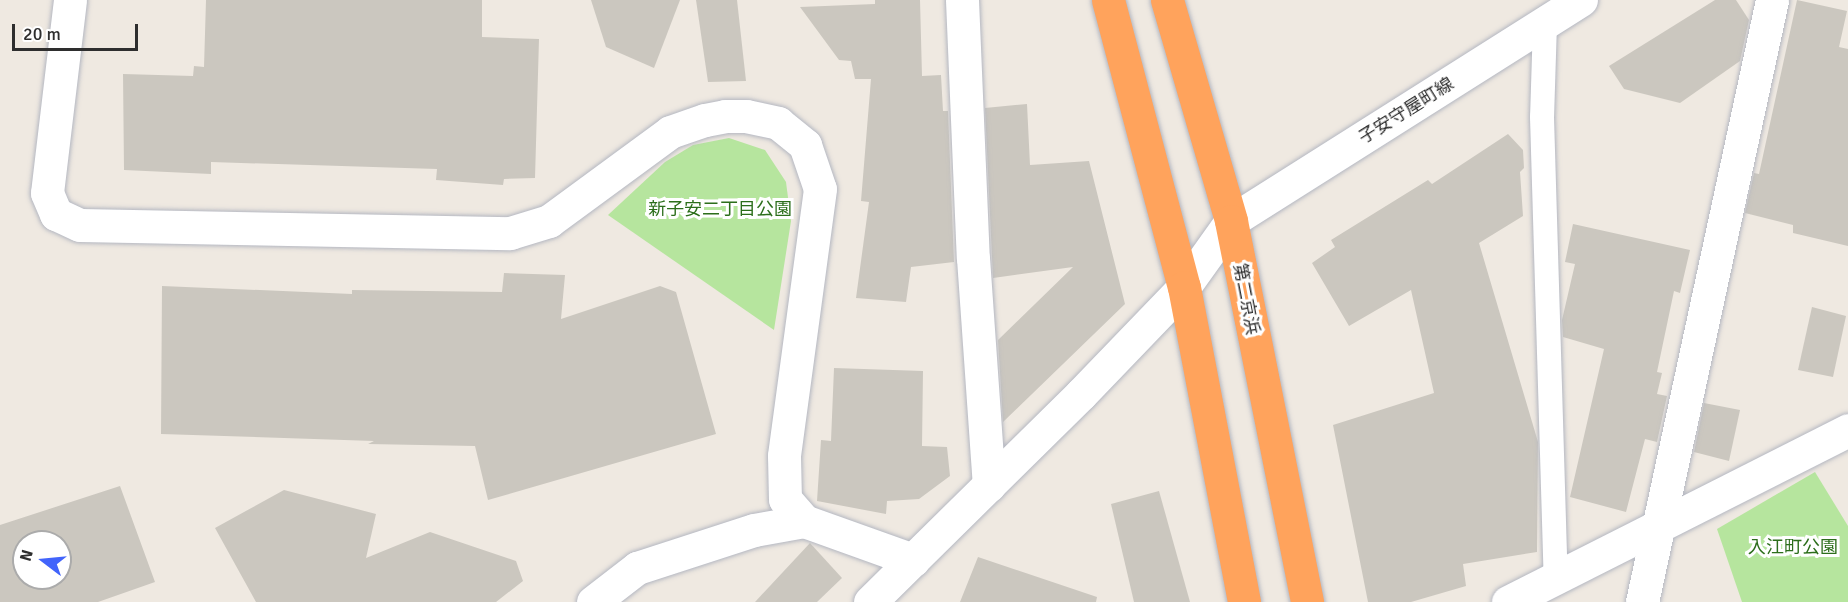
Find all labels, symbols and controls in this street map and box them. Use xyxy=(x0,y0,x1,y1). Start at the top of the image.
scale bar xyxy=(15,12,141,50)
text: 20 m xyxy=(23,23,61,45)
street label: 子安守屋町線 xyxy=(1354,73,1458,149)
park label: 新子安二丁目公園 xyxy=(648,198,792,220)
street label: 第二京浜 xyxy=(1229,262,1263,336)
north arrow xyxy=(12,530,72,590)
park label: 入江町公園 xyxy=(1748,536,1838,558)
text: N xyxy=(15,547,38,564)

